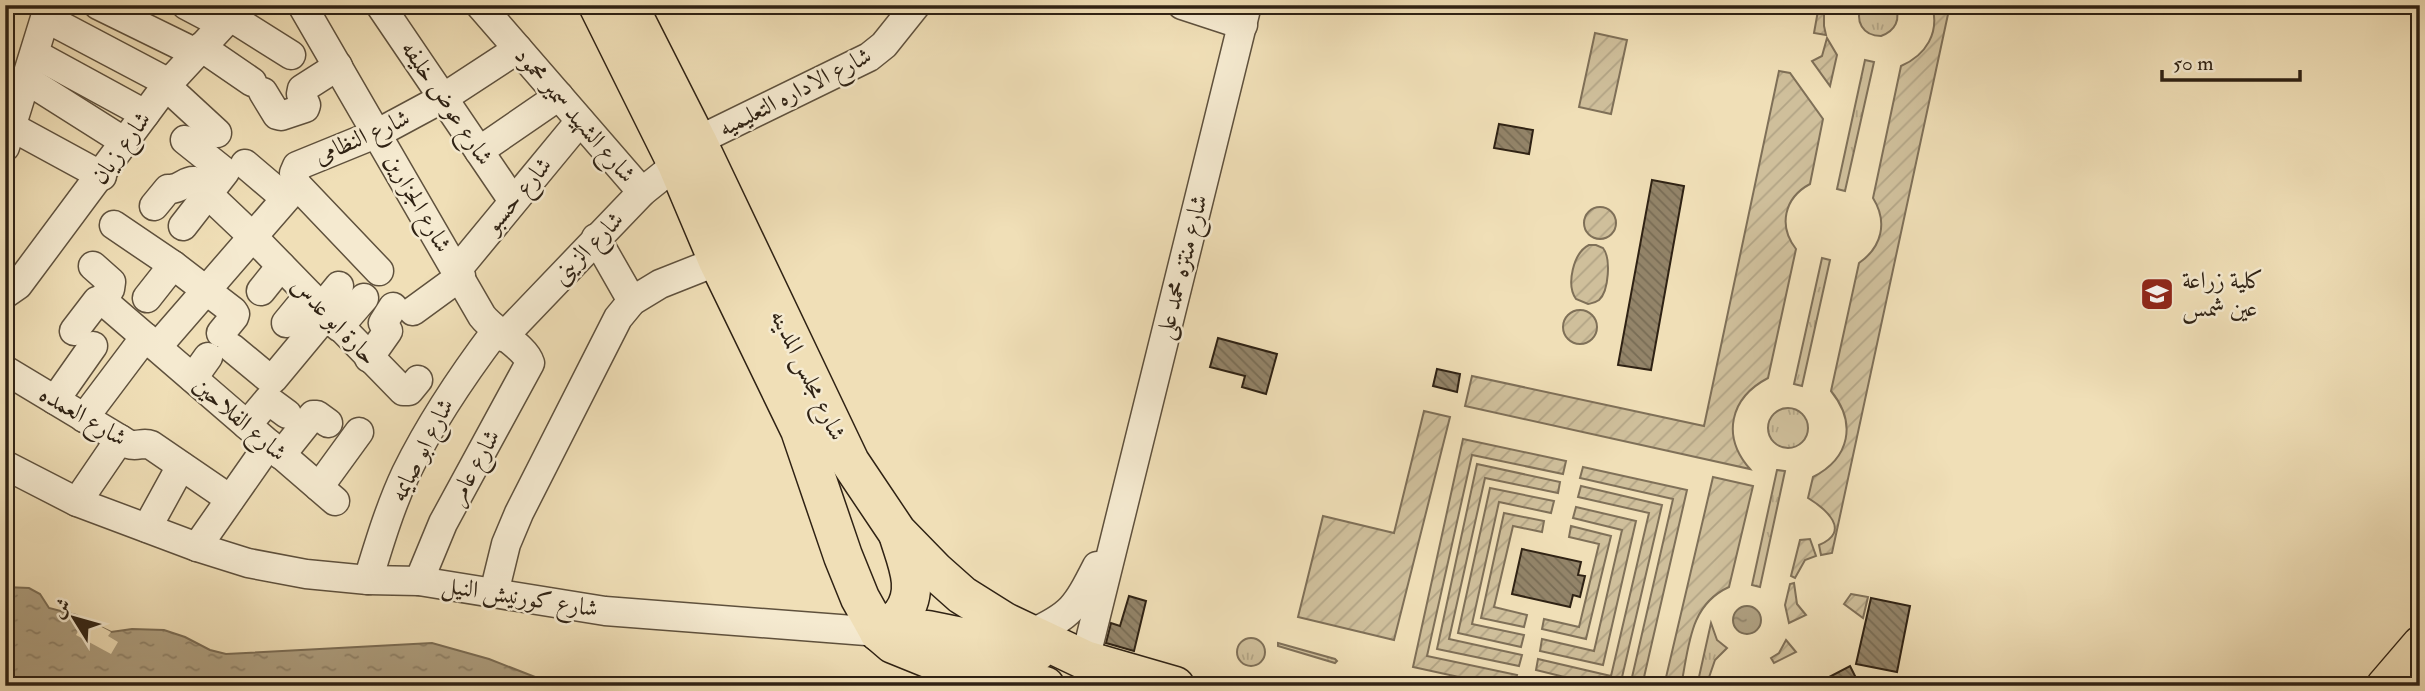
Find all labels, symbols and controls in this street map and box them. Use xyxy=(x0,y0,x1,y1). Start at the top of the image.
street label: شارع عوض خليفه xyxy=(391,35,500,174)
scale bar xyxy=(2162,38,2301,82)
street label: شارع الاداره التعليميه xyxy=(713,40,878,147)
street label: شارع الشهيد سمير محمود xyxy=(504,41,642,192)
text: 50 m xyxy=(2173,50,2214,77)
street label: شارع النظامى xyxy=(309,102,416,175)
street label: شارع زيان xyxy=(84,105,161,193)
street label: شارع الجزارين xyxy=(374,148,459,260)
street label: شارع حسبو xyxy=(476,150,562,244)
street label: شارع منتزه محمد على xyxy=(1149,191,1219,344)
street label: شارع الزينى xyxy=(545,205,633,294)
place label: كلية زراعة عين شمس xyxy=(2182,265,2264,324)
street label: حارة ابو عدس xyxy=(284,270,384,372)
school or university icon: كلية زراعة عين شمس xyxy=(2138,275,2176,313)
street label: شارع مجلس المدينه xyxy=(759,304,853,447)
street label: شارع الفلاحين xyxy=(184,370,293,471)
street label: شارع العمده xyxy=(32,379,132,457)
street label: شارع ابو صايمه xyxy=(383,393,465,509)
street label: شارع عامر xyxy=(441,424,511,512)
street label: شارع كورنيش النيل xyxy=(439,569,600,629)
north arrow xyxy=(38,582,108,652)
text: ش xyxy=(46,594,76,623)

